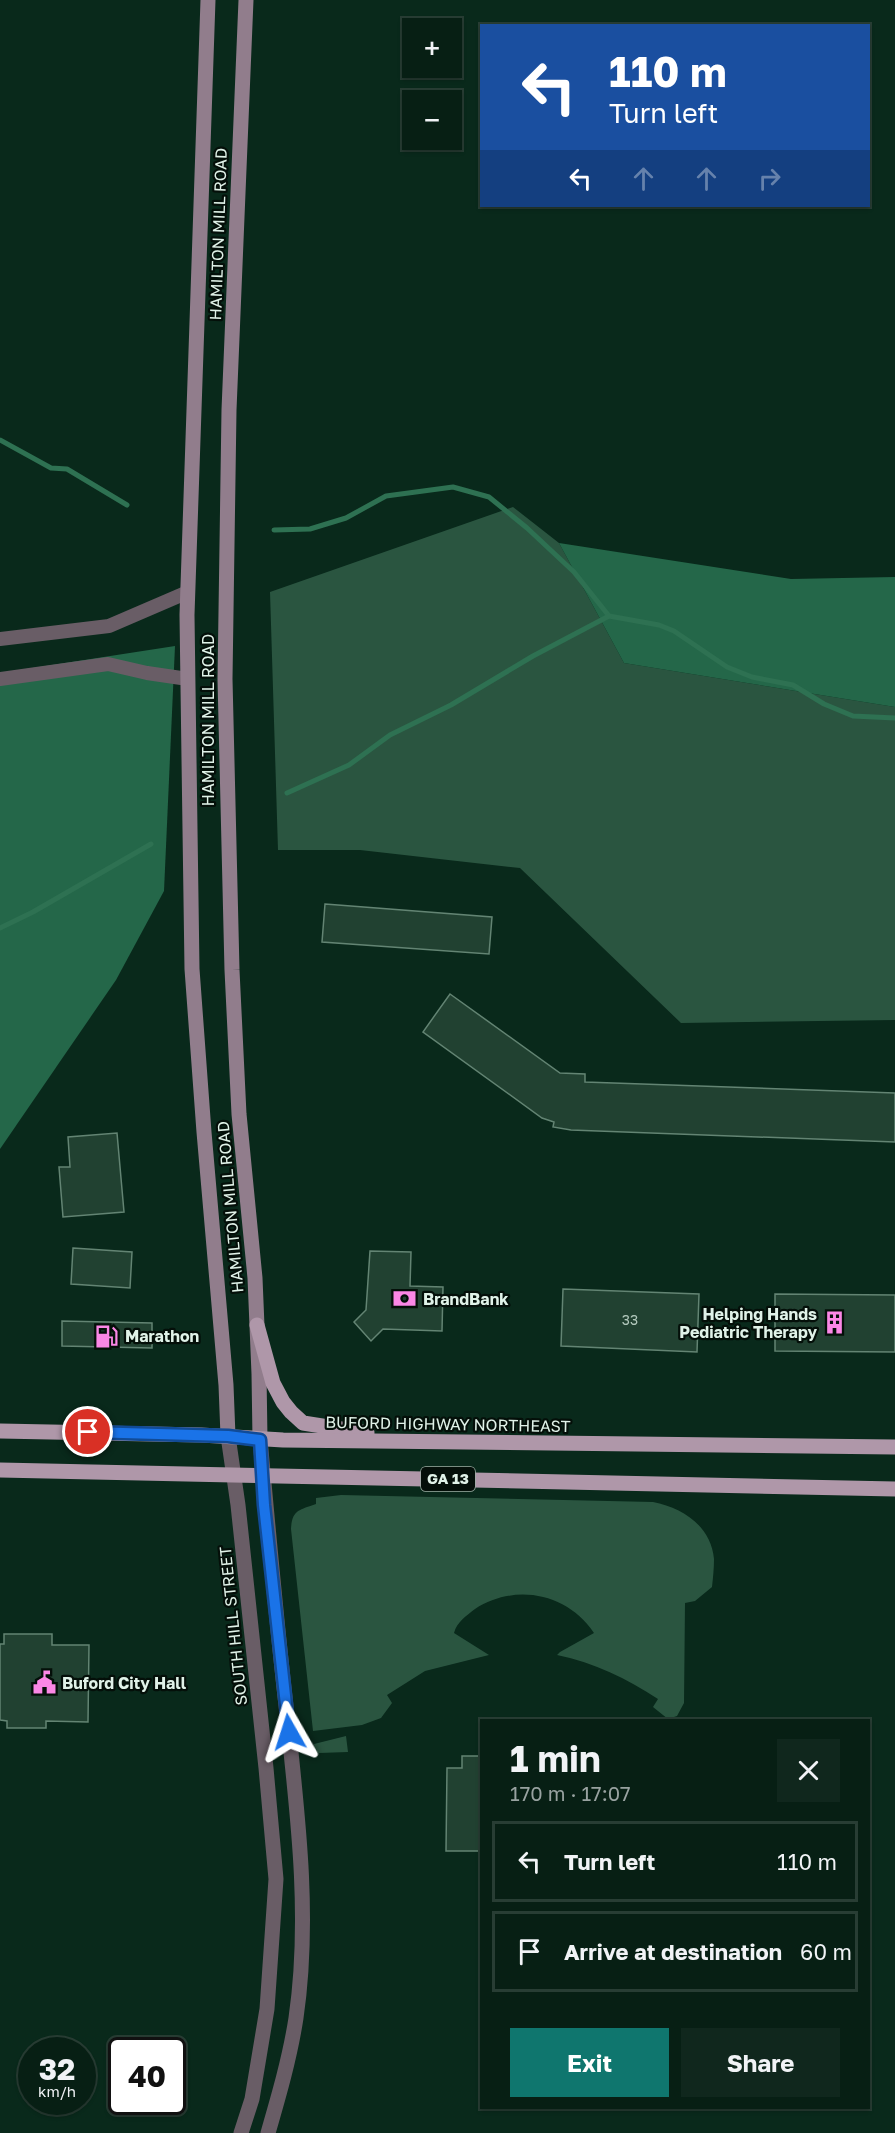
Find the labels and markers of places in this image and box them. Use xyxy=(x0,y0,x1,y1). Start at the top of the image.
bank icon: BrandBank xyxy=(392,1286,418,1312)
place label: BrandBank xyxy=(423,1289,509,1309)
place label: Helping Hands Pediatric Therapy xyxy=(679,1304,817,1342)
building icon: Helping Hands Pediatric Therapy xyxy=(822,1310,848,1336)
fuel station icon: Marathon xyxy=(94,1323,120,1349)
place label: Marathon xyxy=(125,1326,199,1346)
pin xyxy=(62,1406,113,1457)
public building icon: Buford City Hall xyxy=(31,1670,57,1696)
place label: Buford City Hall xyxy=(62,1673,187,1693)

